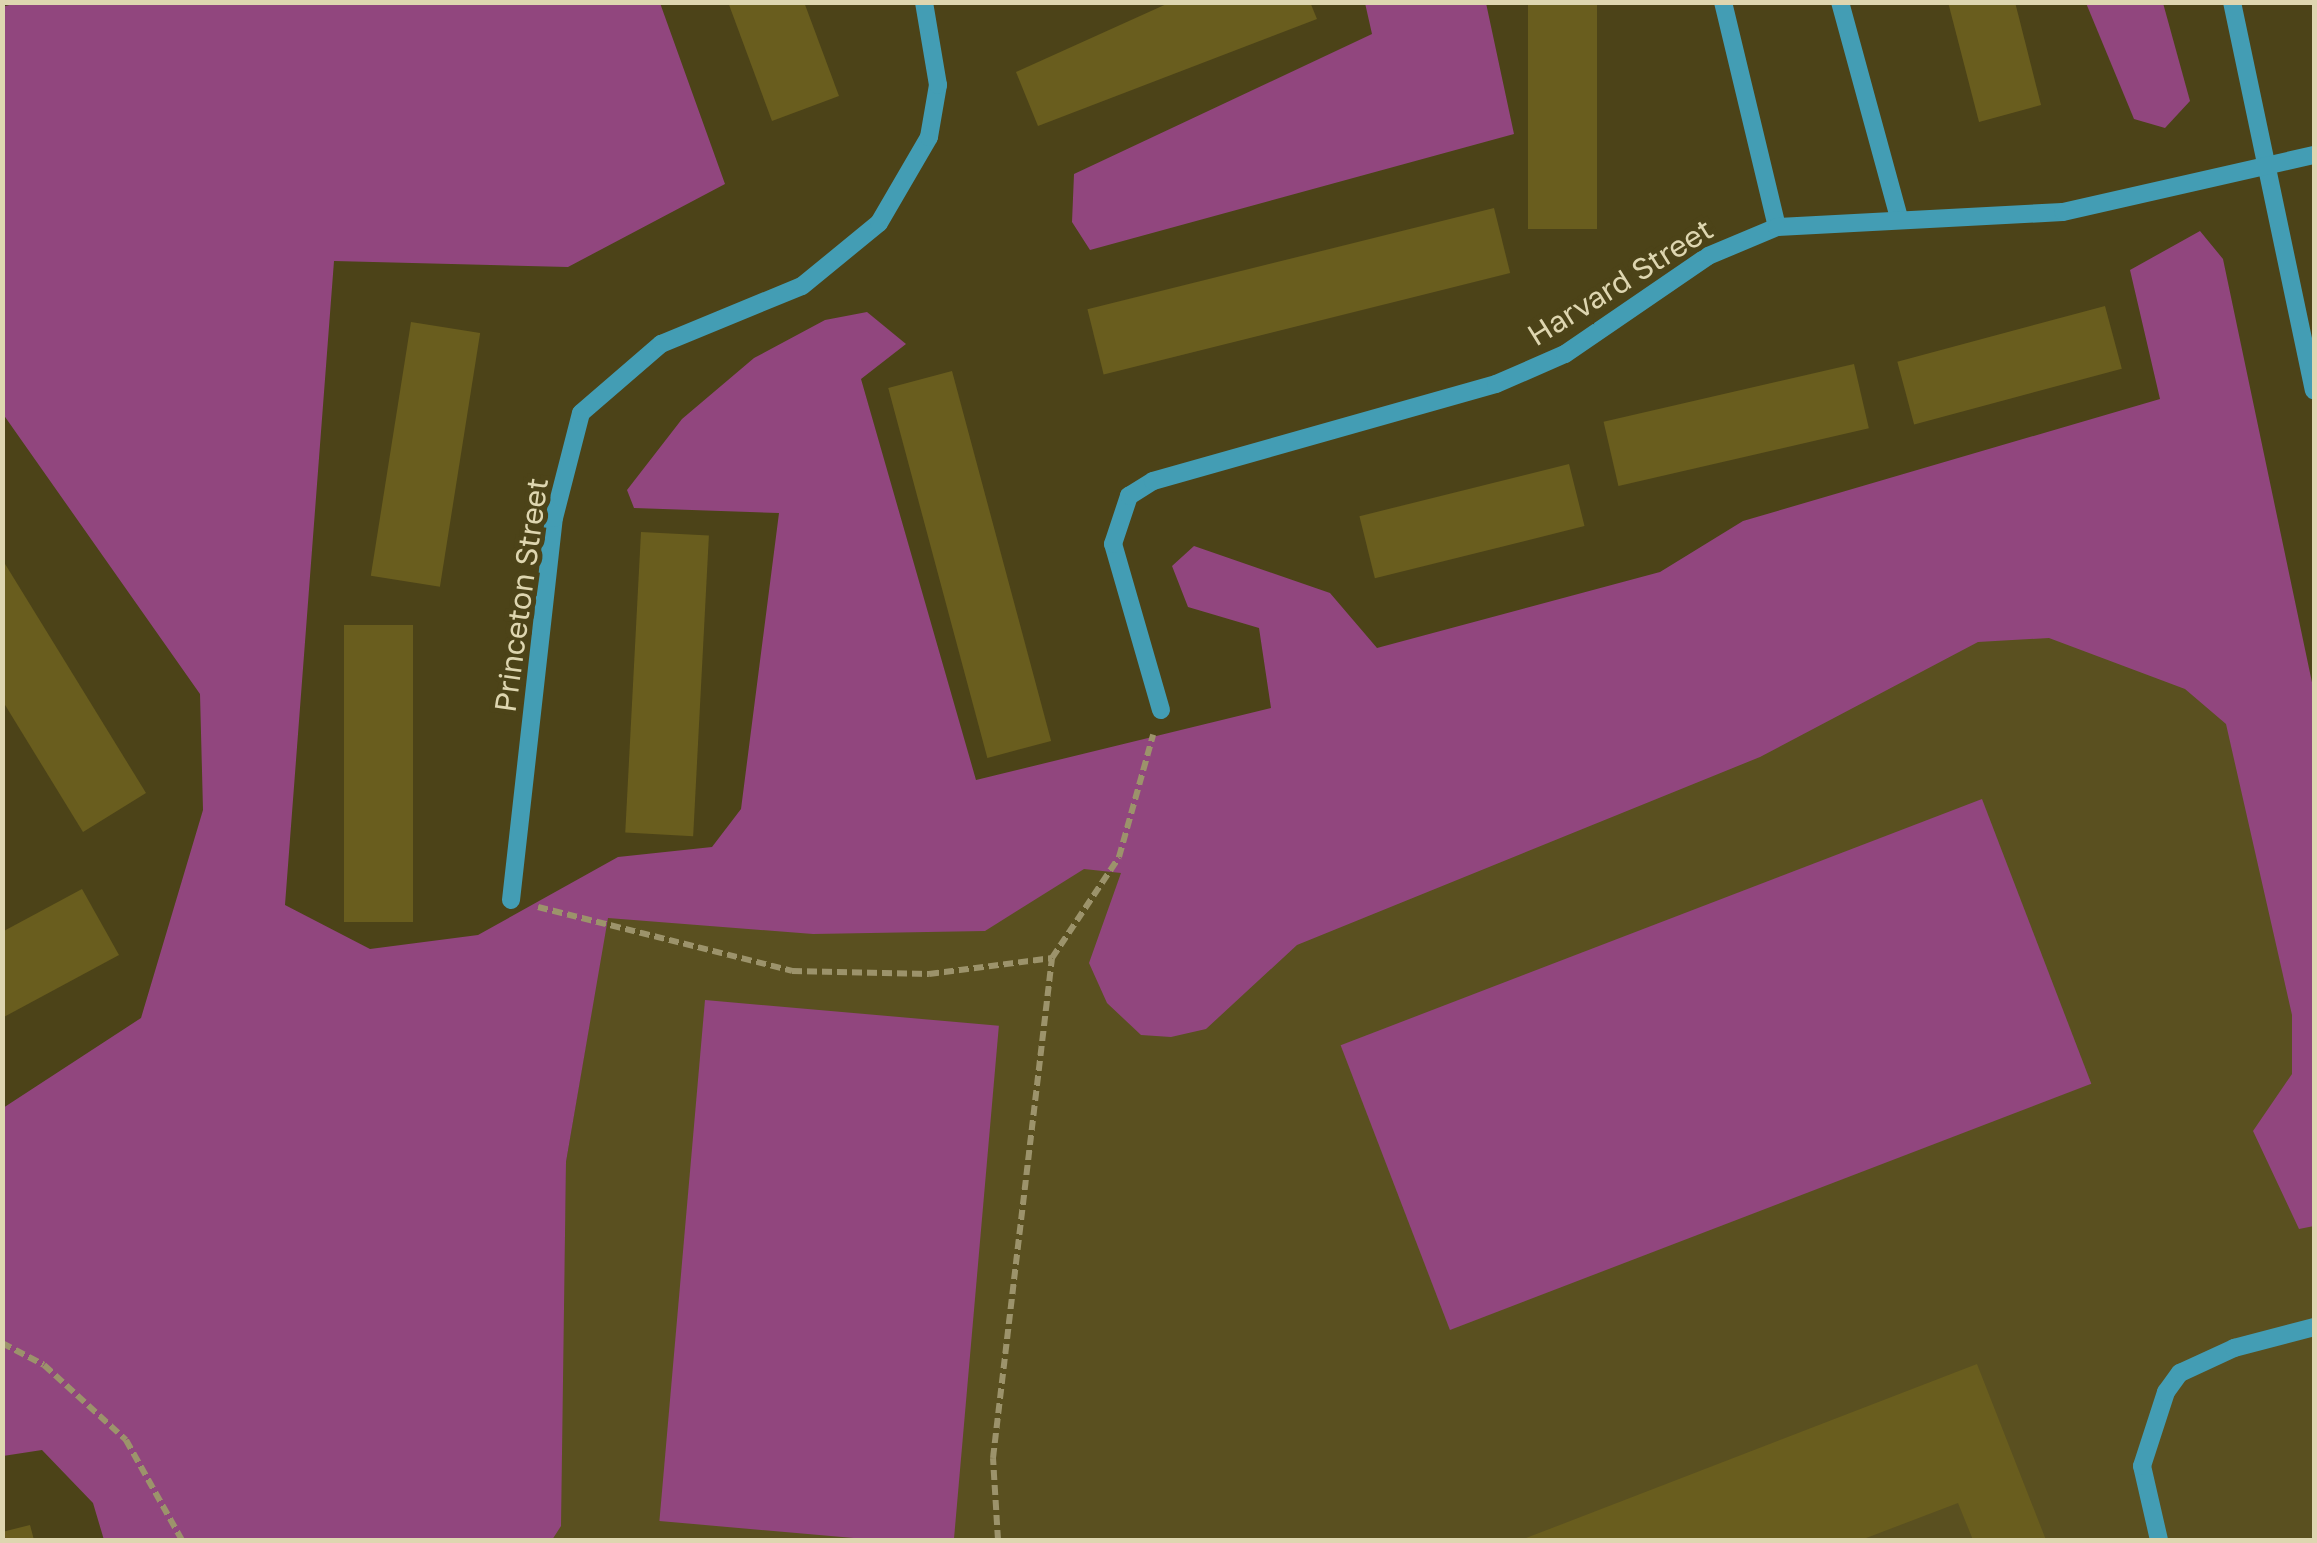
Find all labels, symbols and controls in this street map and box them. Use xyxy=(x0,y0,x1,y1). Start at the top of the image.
street label: Harvard Street xyxy=(1521,211,1719,353)
street label: Princeton Street xyxy=(487,475,555,715)

